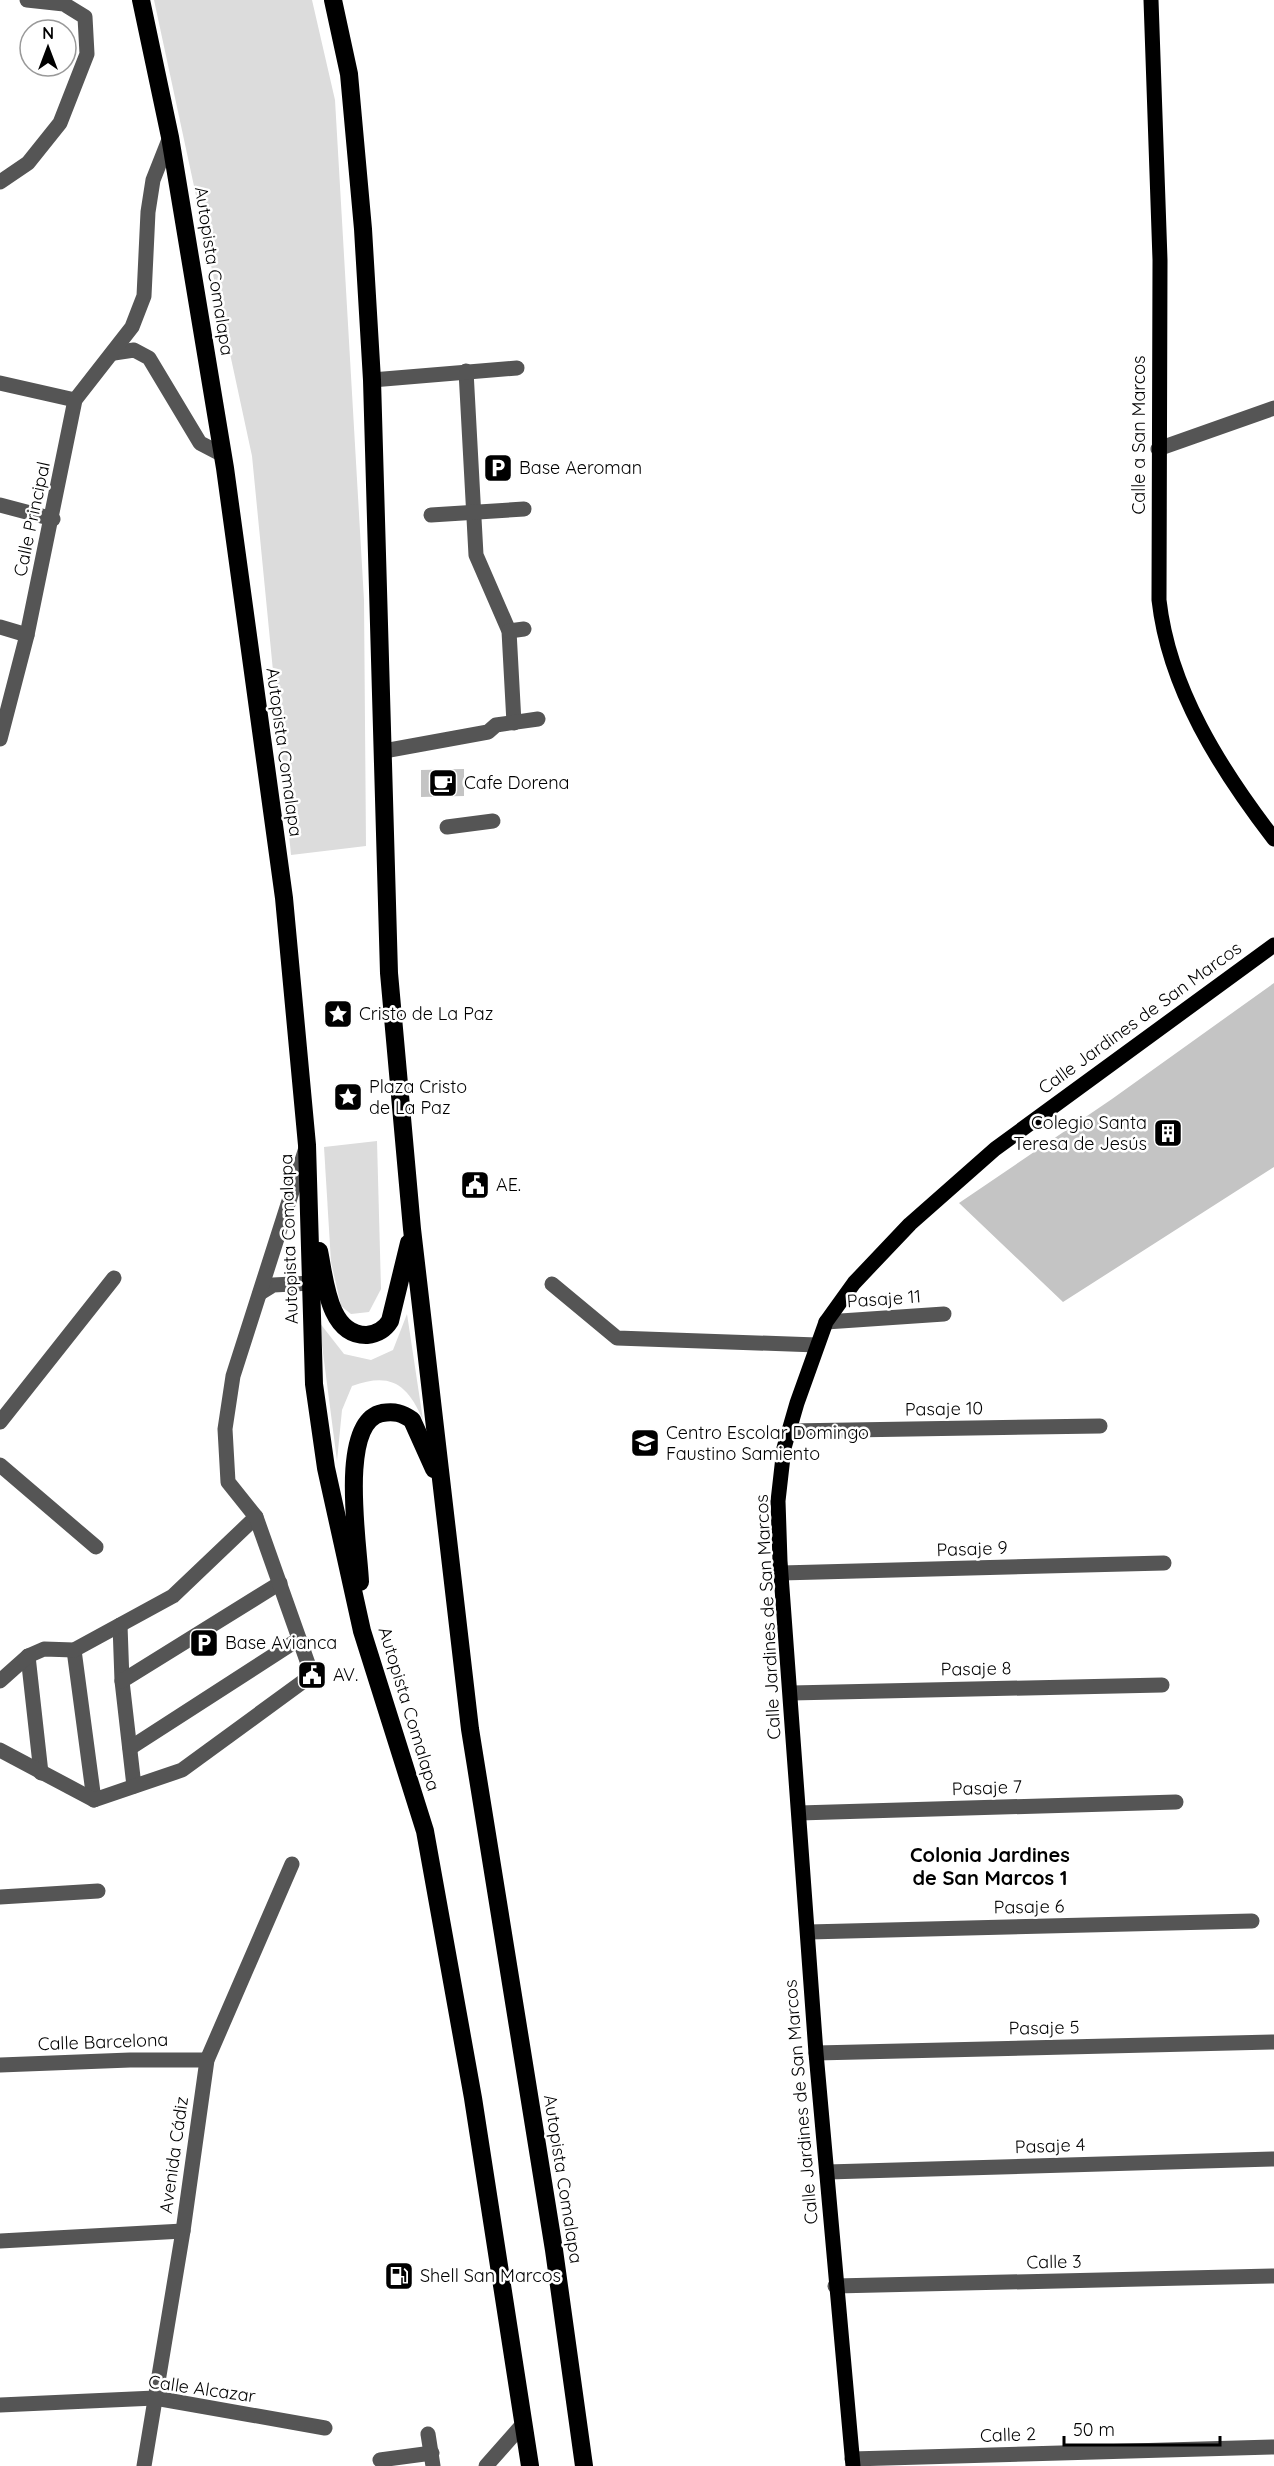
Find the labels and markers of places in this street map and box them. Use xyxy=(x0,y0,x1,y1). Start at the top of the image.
parking icon: Base Aeroman xyxy=(482,452,514,484)
place label: Base Aeroman xyxy=(519,456,642,479)
cafe icon: Cafe Dorena xyxy=(427,767,459,799)
place label: Cafe Dorena xyxy=(464,771,570,794)
place icon: Cristo de La Paz xyxy=(322,998,354,1030)
place label: Cristo de La Paz xyxy=(359,1002,493,1025)
place label: Plaza Cristo de La Paz xyxy=(369,1075,467,1119)
place icon: Plaza Cristo de La Paz xyxy=(332,1081,364,1113)
place label: Colegio Santa Teresa de Jesús xyxy=(1013,1111,1147,1155)
building icon: Colegio Santa Teresa de Jesús xyxy=(1152,1117,1184,1149)
public building icon: AE. xyxy=(459,1169,491,1201)
place label: AE. xyxy=(496,1173,521,1196)
place label: Centro Escolar Domingo Faustino Samiento xyxy=(666,1421,869,1465)
school or university icon: Centro Escolar Domingo Faustino Samiento xyxy=(629,1427,661,1459)
parking icon: Base Avianca xyxy=(188,1627,220,1659)
place label: Base Avianca xyxy=(225,1631,337,1654)
public building icon: AV. xyxy=(296,1659,328,1691)
place label: AV. xyxy=(333,1663,358,1686)
fuel station icon: Shell San Marcos xyxy=(383,2260,415,2292)
place label: Shell San Marcos xyxy=(420,2264,561,2287)

